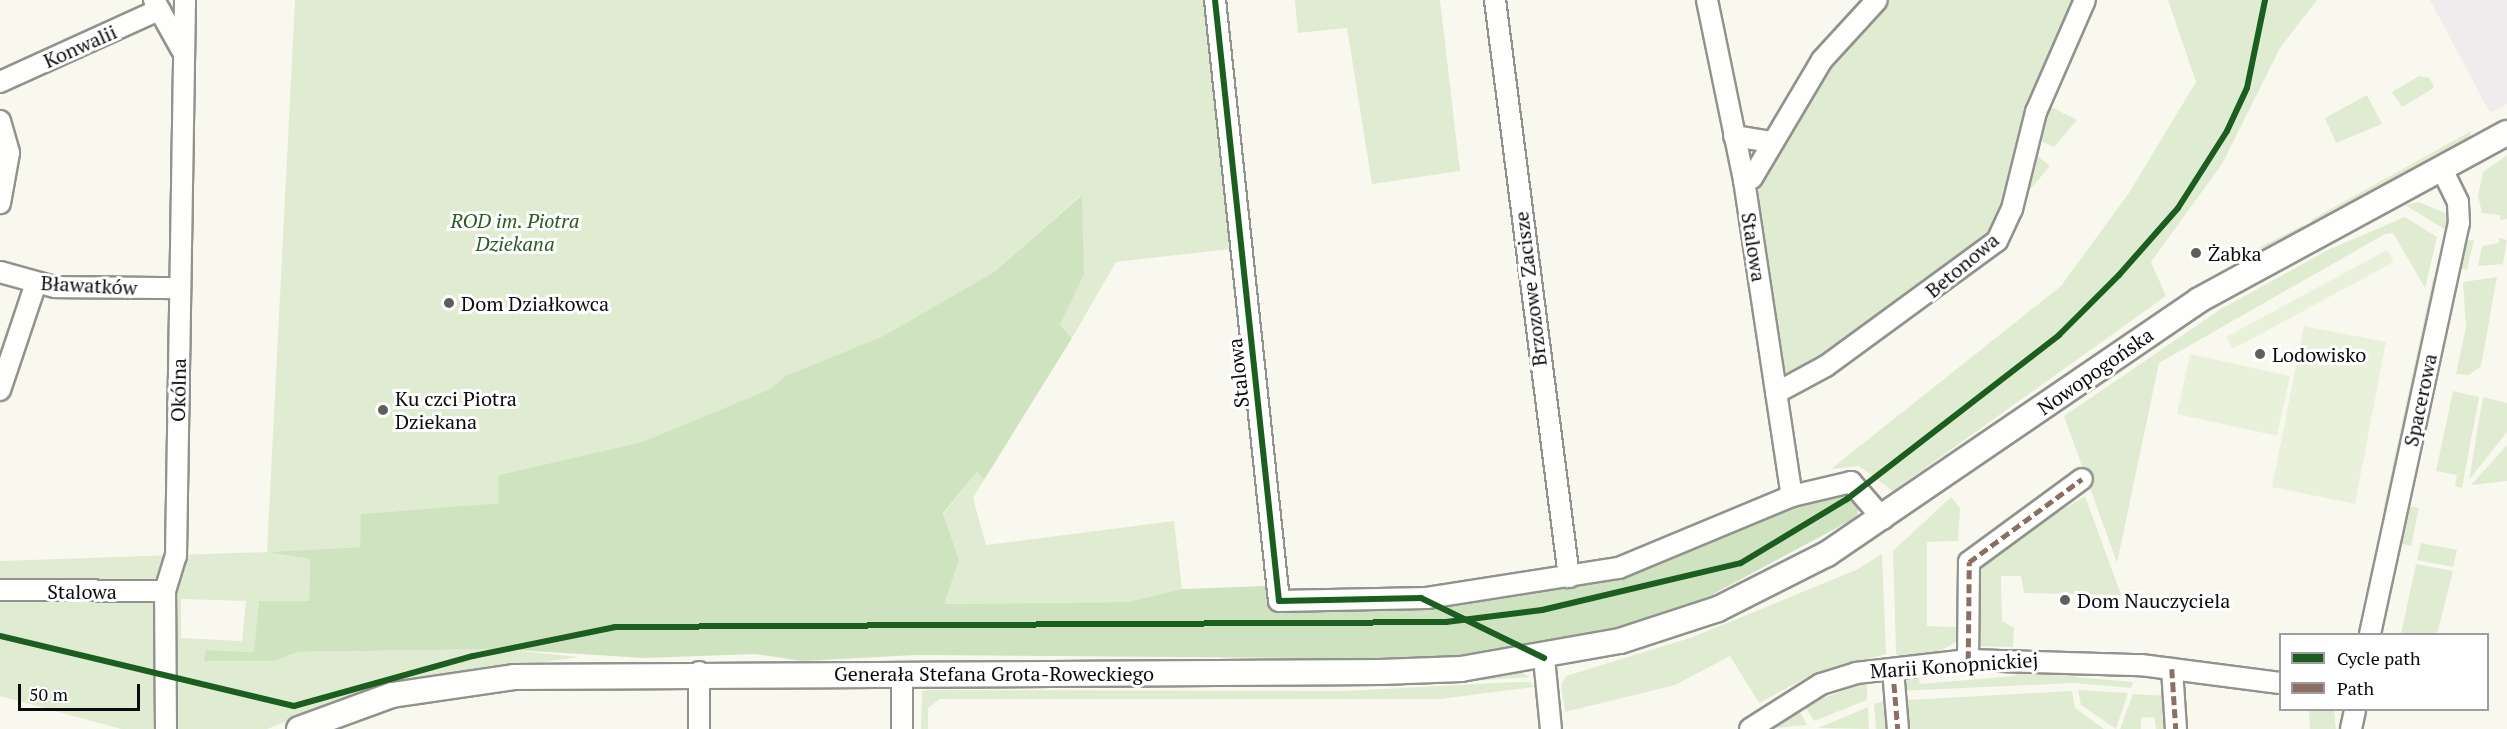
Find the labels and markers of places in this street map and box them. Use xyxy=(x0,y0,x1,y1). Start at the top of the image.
place label: Żabka xyxy=(2208,241,2262,265)
marker: Żabka xyxy=(2189,246,2203,260)
place label: Dom Działkowca xyxy=(461,291,609,315)
marker: Dom Działkowca xyxy=(442,296,456,310)
place label: Lodowisko xyxy=(2272,342,2366,366)
marker: Lodowisko xyxy=(2253,347,2267,361)
place label: Ku czci Piotra Dziekana xyxy=(395,386,517,433)
marker: Ku czci Piotra Dziekana xyxy=(376,403,390,417)
place label: Dom Nauczyciela xyxy=(2077,588,2230,612)
marker: Dom Nauczyciela xyxy=(2058,593,2072,607)

